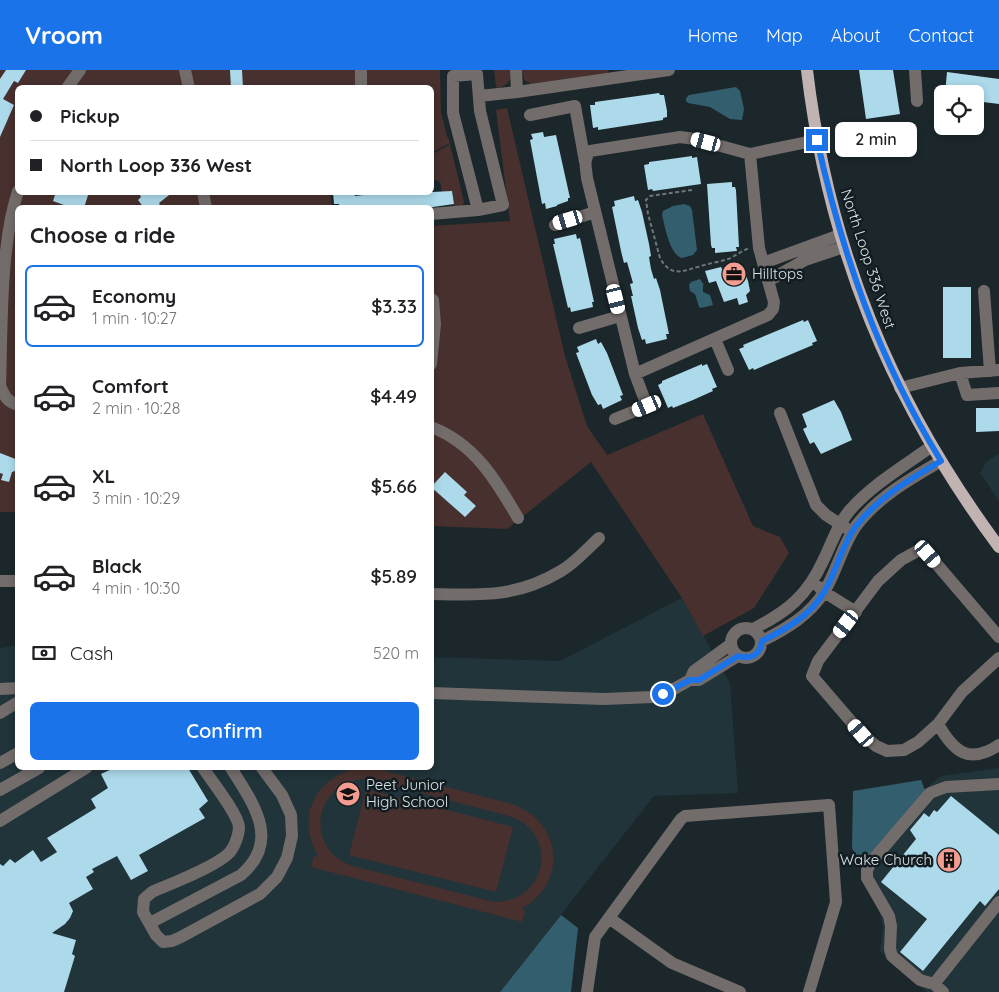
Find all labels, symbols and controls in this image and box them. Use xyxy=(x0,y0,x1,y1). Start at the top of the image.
text: Vroom xyxy=(25,20,103,50)
text: Home xyxy=(688,24,738,47)
text: Map xyxy=(766,24,803,47)
text: About xyxy=(831,24,881,47)
text: Contact xyxy=(909,24,974,47)
map controls xyxy=(934,85,984,135)
button: locate xyxy=(934,85,984,135)
text: Pickup xyxy=(60,104,120,128)
callout: 2 min xyxy=(834,122,917,158)
route end xyxy=(806,129,828,151)
text: 2 min xyxy=(855,129,897,149)
car xyxy=(689,131,722,153)
text: North Loop 336 West xyxy=(60,153,252,177)
street label: North Loop 336 West xyxy=(837,187,900,331)
car xyxy=(551,208,584,232)
text: Choose a ride xyxy=(30,221,175,249)
office icon: Hilltops xyxy=(721,261,747,287)
place label: Hilltops xyxy=(752,264,803,283)
car xyxy=(605,283,626,315)
icon: car xyxy=(32,284,77,329)
text: Economy xyxy=(92,284,176,308)
text: $3.33 xyxy=(371,294,417,318)
text: 1 min · 10:27 xyxy=(92,308,177,328)
icon: car xyxy=(32,374,77,419)
text: Comfort xyxy=(92,374,169,398)
text: $4.49 xyxy=(370,384,417,408)
car xyxy=(630,393,663,419)
text: 2 min · 10:28 xyxy=(92,398,180,418)
icon: car xyxy=(32,464,77,509)
text: XL xyxy=(92,464,115,488)
text: $5.66 xyxy=(371,474,417,498)
text: 3 min · 10:29 xyxy=(92,488,180,508)
car xyxy=(912,538,943,570)
icon: car xyxy=(32,554,77,599)
text: Black xyxy=(92,554,142,578)
text: $5.89 xyxy=(370,564,417,588)
text: 4 min · 10:30 xyxy=(92,578,180,598)
car xyxy=(830,608,861,640)
icon: cash xyxy=(30,639,58,667)
text: Cash xyxy=(70,641,114,665)
text: 520 m xyxy=(373,643,419,663)
route start xyxy=(652,683,674,705)
button: Confirm xyxy=(30,702,419,760)
car xyxy=(845,717,876,749)
place label: Peet Junior High School xyxy=(366,775,448,811)
school or university icon: Peet Junior High School xyxy=(335,781,361,807)
building icon: Wake Church xyxy=(936,847,962,873)
place label: Wake Church xyxy=(840,850,932,869)

